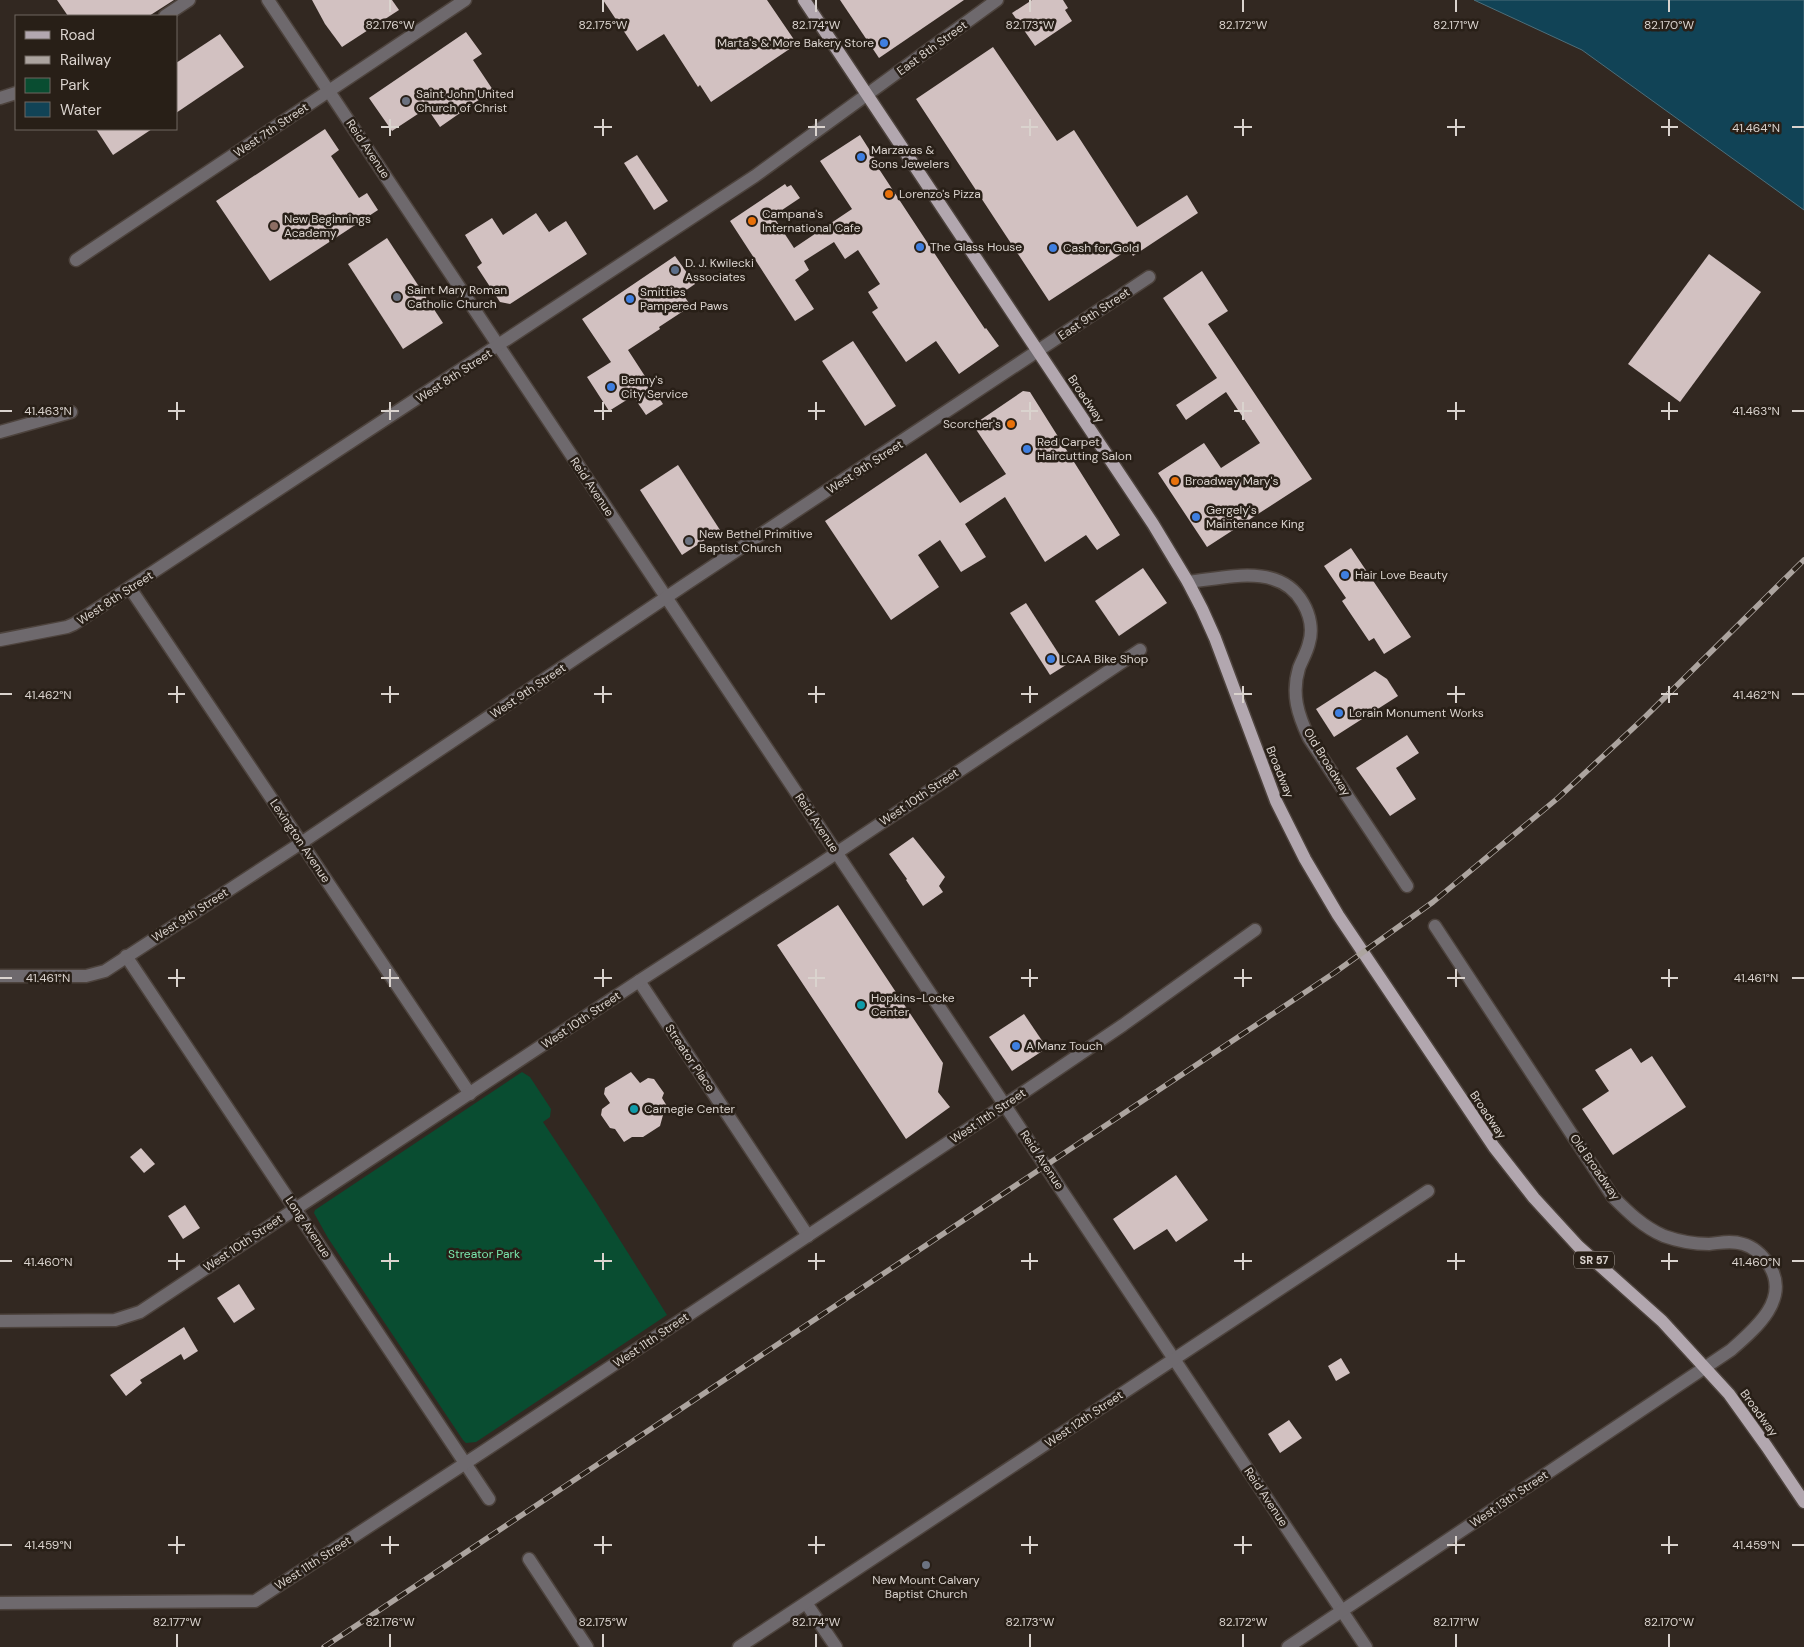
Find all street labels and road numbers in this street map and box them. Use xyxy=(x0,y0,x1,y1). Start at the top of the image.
street label: East 8th Street xyxy=(894,17,971,79)
street label: West 7th Street xyxy=(231,99,312,161)
street label: Reid Avenue xyxy=(342,116,394,182)
street label: East 9th Street xyxy=(1055,284,1133,344)
street label: West 8th Street xyxy=(413,345,495,407)
street label: Broadway xyxy=(1064,372,1108,426)
street label: West 9th Street xyxy=(824,436,906,498)
street label: Reid Avenue xyxy=(566,454,618,520)
street label: West 8th Street xyxy=(74,567,156,629)
street label: West 9th Street xyxy=(487,660,569,722)
street label: Old Broadway xyxy=(1300,725,1354,799)
street label: Broadway xyxy=(1262,744,1298,801)
street label: West 10th Street xyxy=(876,764,962,829)
street label: Reid Avenue xyxy=(791,790,843,856)
street label: Lexington Avenue xyxy=(266,796,334,886)
street label: West 9th Street xyxy=(149,884,231,946)
street label: West 10th Street xyxy=(538,987,624,1052)
street label: Streator Place xyxy=(662,1021,719,1095)
street label: West 11th Street xyxy=(947,1085,1029,1147)
street label: Broadway xyxy=(1466,1088,1510,1142)
street label: Reid Avenue xyxy=(1016,1127,1068,1193)
street label: Old Broadway xyxy=(1566,1131,1624,1203)
street label: Long Avenue xyxy=(282,1193,335,1261)
street label: West 10th Street xyxy=(200,1210,286,1275)
road number: SR 57 xyxy=(1574,1252,1614,1268)
street label: West 11th Street xyxy=(610,1309,692,1371)
street label: Broadway xyxy=(1736,1386,1782,1440)
street label: West 12th Street xyxy=(1042,1387,1126,1451)
street label: Reid Avenue xyxy=(1240,1464,1292,1530)
street label: West 13th Street xyxy=(1467,1467,1551,1531)
street label: West 11th Street xyxy=(272,1532,354,1594)

